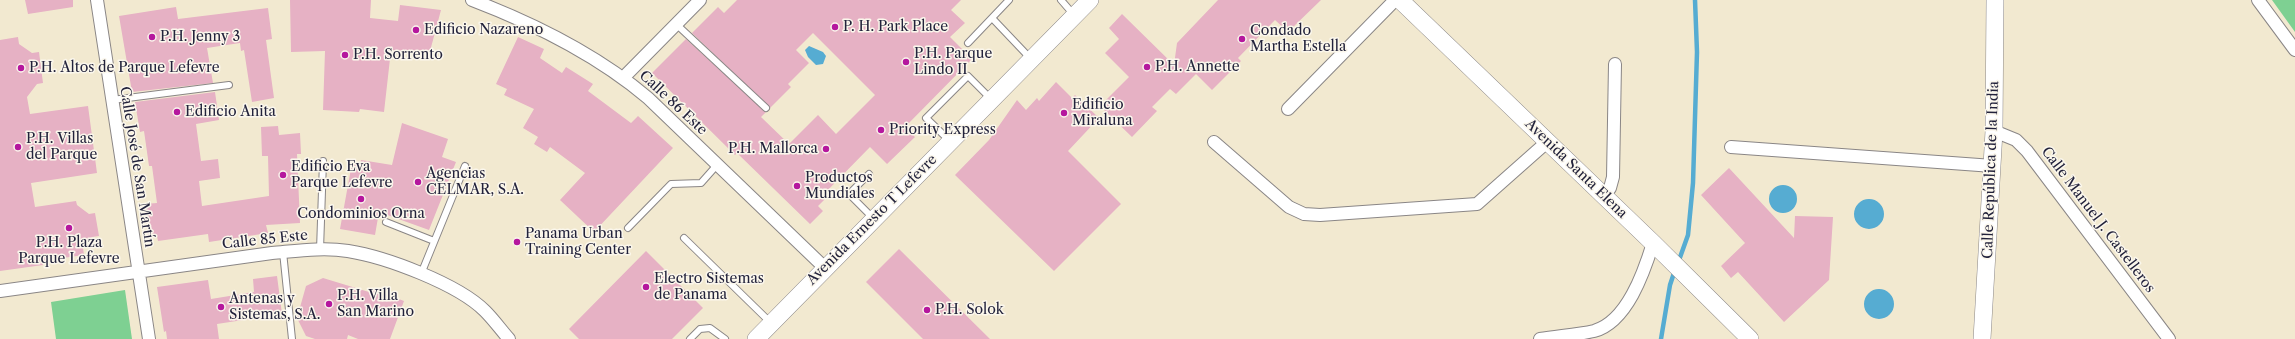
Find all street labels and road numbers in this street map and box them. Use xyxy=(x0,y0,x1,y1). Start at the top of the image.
street label: Calle 86 Este xyxy=(636,67,710,139)
street label: Calle República de la India xyxy=(1979,81,2003,259)
street label: Calle José de San Martín xyxy=(116,85,158,249)
street label: Avenida Santa Elena xyxy=(1521,116,1631,222)
street label: Calle Manuel J. Castelleros xyxy=(2038,144,2158,296)
street label: Avenida Ernesto T Lefevre xyxy=(803,151,941,289)
street label: Calle 85 Este xyxy=(221,227,309,253)

